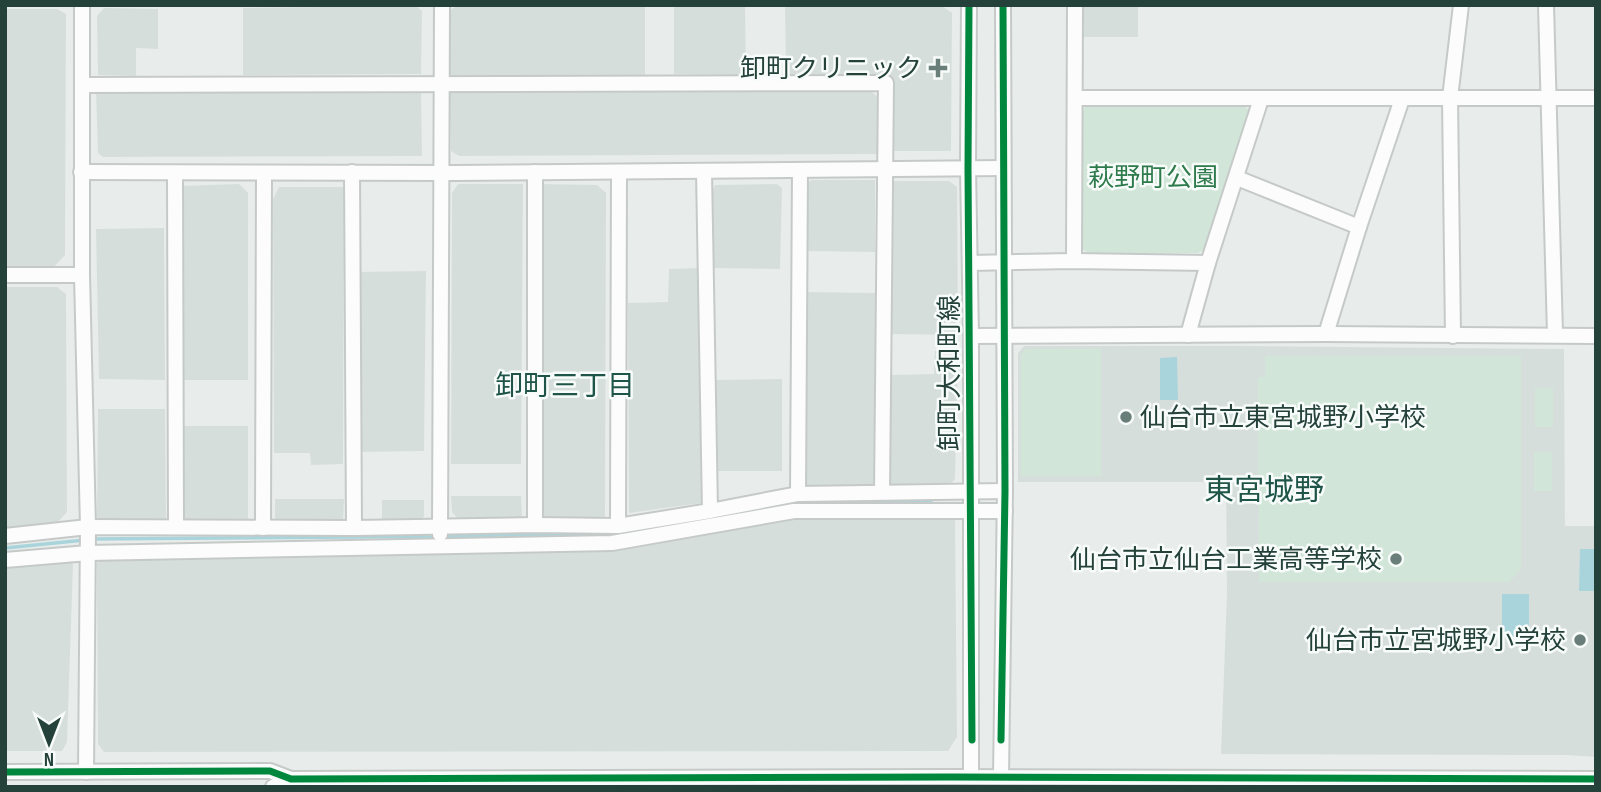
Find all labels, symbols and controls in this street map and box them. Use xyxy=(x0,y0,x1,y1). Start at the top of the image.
place label: 卸町クリニック xyxy=(740,54,922,85)
marker: 卸町クリニック xyxy=(928,58,948,78)
park label: 萩野町公園 xyxy=(1088,163,1218,194)
street label: 卸町大和町線 xyxy=(935,295,966,451)
district label: 卸町三丁目 xyxy=(495,370,635,403)
place label: 仙台市立東宮城野小学校 xyxy=(1140,403,1426,434)
marker: 仙台市立東宮城野小学校 xyxy=(1118,409,1134,425)
district label: 東宮城野 xyxy=(1204,473,1324,509)
place label: 仙台市立仙台工業高等学校 xyxy=(1070,545,1382,576)
marker: 仙台市立仙台工業高等学校 xyxy=(1388,551,1404,567)
place label: 仙台市立宮城野小学校 xyxy=(1306,626,1566,657)
marker: 仙台市立宮城野小学校 xyxy=(1572,632,1588,648)
north arrow xyxy=(14,708,84,778)
text: N xyxy=(44,747,54,770)

